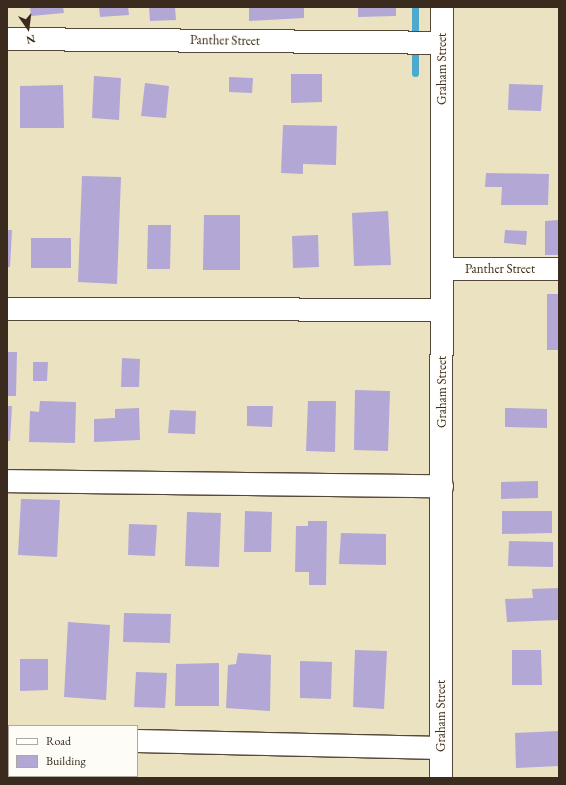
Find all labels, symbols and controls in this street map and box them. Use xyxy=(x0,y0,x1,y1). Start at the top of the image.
north arrow xyxy=(8,8,48,48)
text: N xyxy=(25,32,37,48)
street label: Panther Street xyxy=(190,33,260,49)
street label: Graham Street xyxy=(434,33,450,105)
street label: Panther Street xyxy=(465,261,535,277)
street label: Graham Street xyxy=(434,356,450,428)
street label: Graham Street xyxy=(433,680,449,752)
legend xyxy=(8,725,138,777)
text: Road xyxy=(46,733,71,749)
text: Building xyxy=(46,753,86,769)

